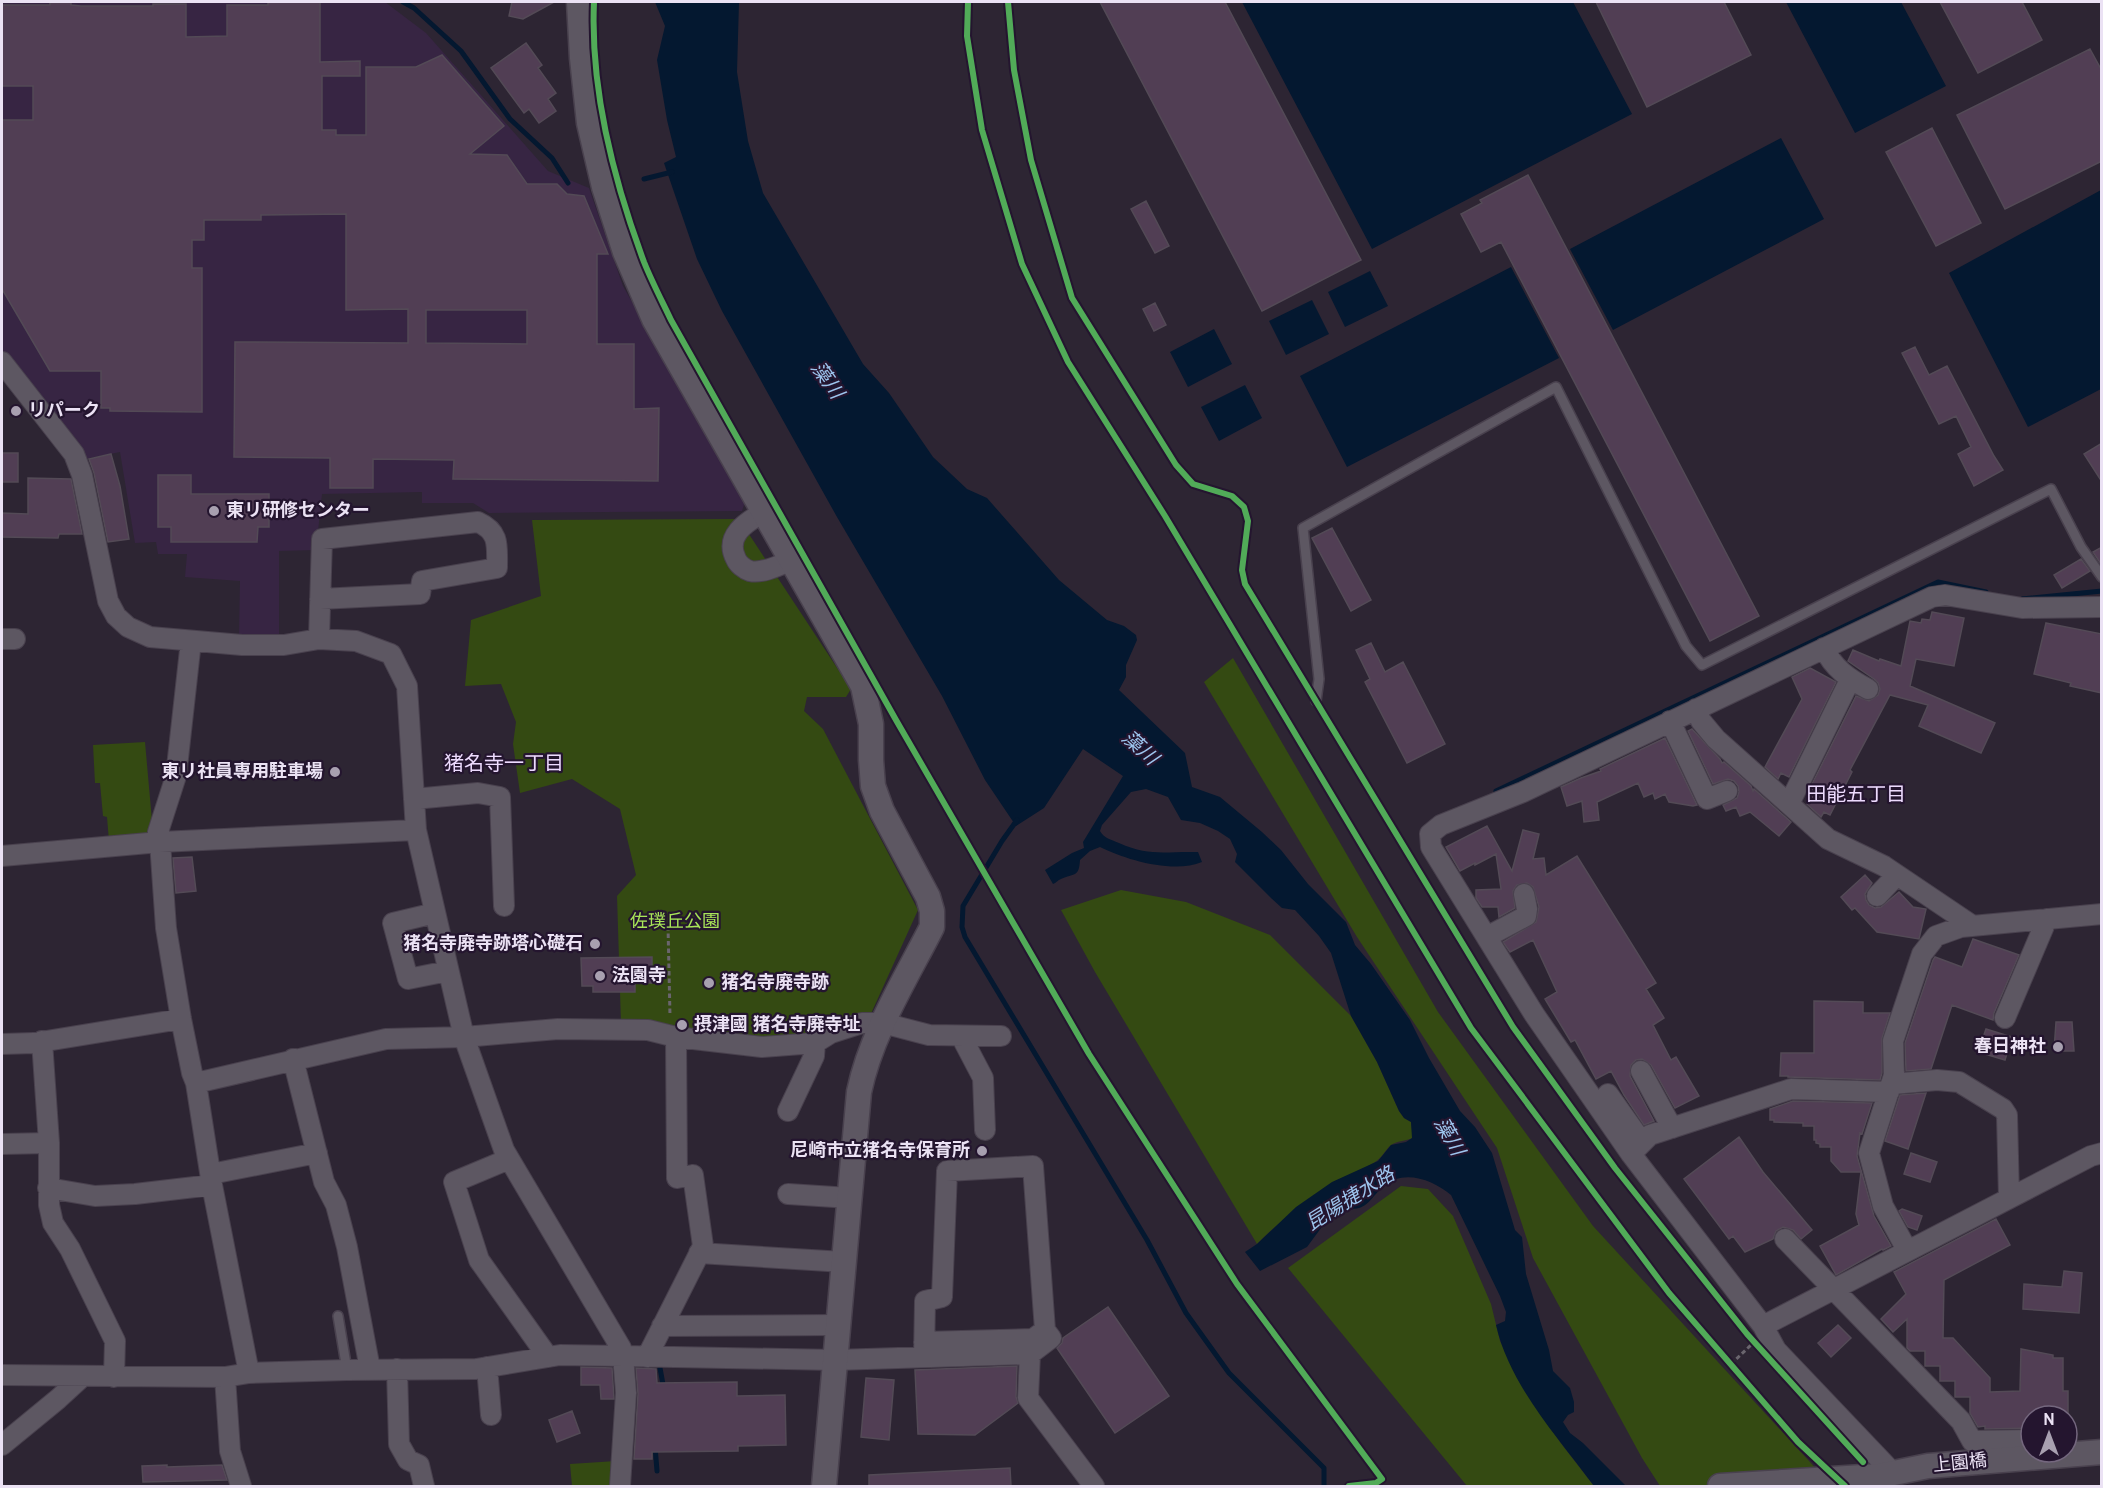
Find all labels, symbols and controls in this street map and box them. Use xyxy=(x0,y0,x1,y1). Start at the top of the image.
water label: 藻川 xyxy=(804,357,849,406)
place label: リパーク xyxy=(28,400,100,423)
marker: リパーク xyxy=(9,404,23,418)
place label: 東リ研修センター xyxy=(226,500,370,523)
marker: 東リ研修センター xyxy=(207,504,221,518)
water label: 藻川 xyxy=(1115,726,1164,773)
district label: 猪名寺一丁目 xyxy=(444,752,564,778)
place label: 東リ社員専用駐車場 xyxy=(161,761,323,784)
marker: 東リ社員専用駐車場 xyxy=(328,765,342,779)
district label: 田能五丁目 xyxy=(1806,783,1906,809)
park label: 佐璞丘公園 xyxy=(630,911,720,934)
place label: 猪名寺廃寺跡塔心礎石 xyxy=(403,933,583,956)
marker: 猪名寺廃寺跡塔心礎石 xyxy=(588,937,602,951)
place label: 法園寺 xyxy=(612,965,666,988)
marker: 法園寺 xyxy=(593,969,607,983)
place label: 猪名寺廃寺跡 xyxy=(721,972,829,995)
marker: 猪名寺廃寺跡 xyxy=(702,976,716,990)
place label: 摂津國 猪名寺廃寺址 xyxy=(694,1014,861,1037)
marker: 摂津國 猪名寺廃寺址 xyxy=(675,1018,689,1032)
place label: 春日神社 xyxy=(1974,1036,2046,1059)
marker: 春日神社 xyxy=(2051,1040,2065,1054)
water label: 藻川 xyxy=(1427,1113,1470,1163)
place label: 尼崎市立猪名寺保育所 xyxy=(790,1140,970,1163)
marker: 尼崎市立猪名寺保育所 xyxy=(975,1144,989,1158)
water label: 昆陽捷水路 xyxy=(1302,1161,1402,1238)
north arrow xyxy=(2019,1404,2079,1464)
text: N xyxy=(2043,1411,2055,1431)
street label: 上園橋 xyxy=(1932,1450,1988,1478)

